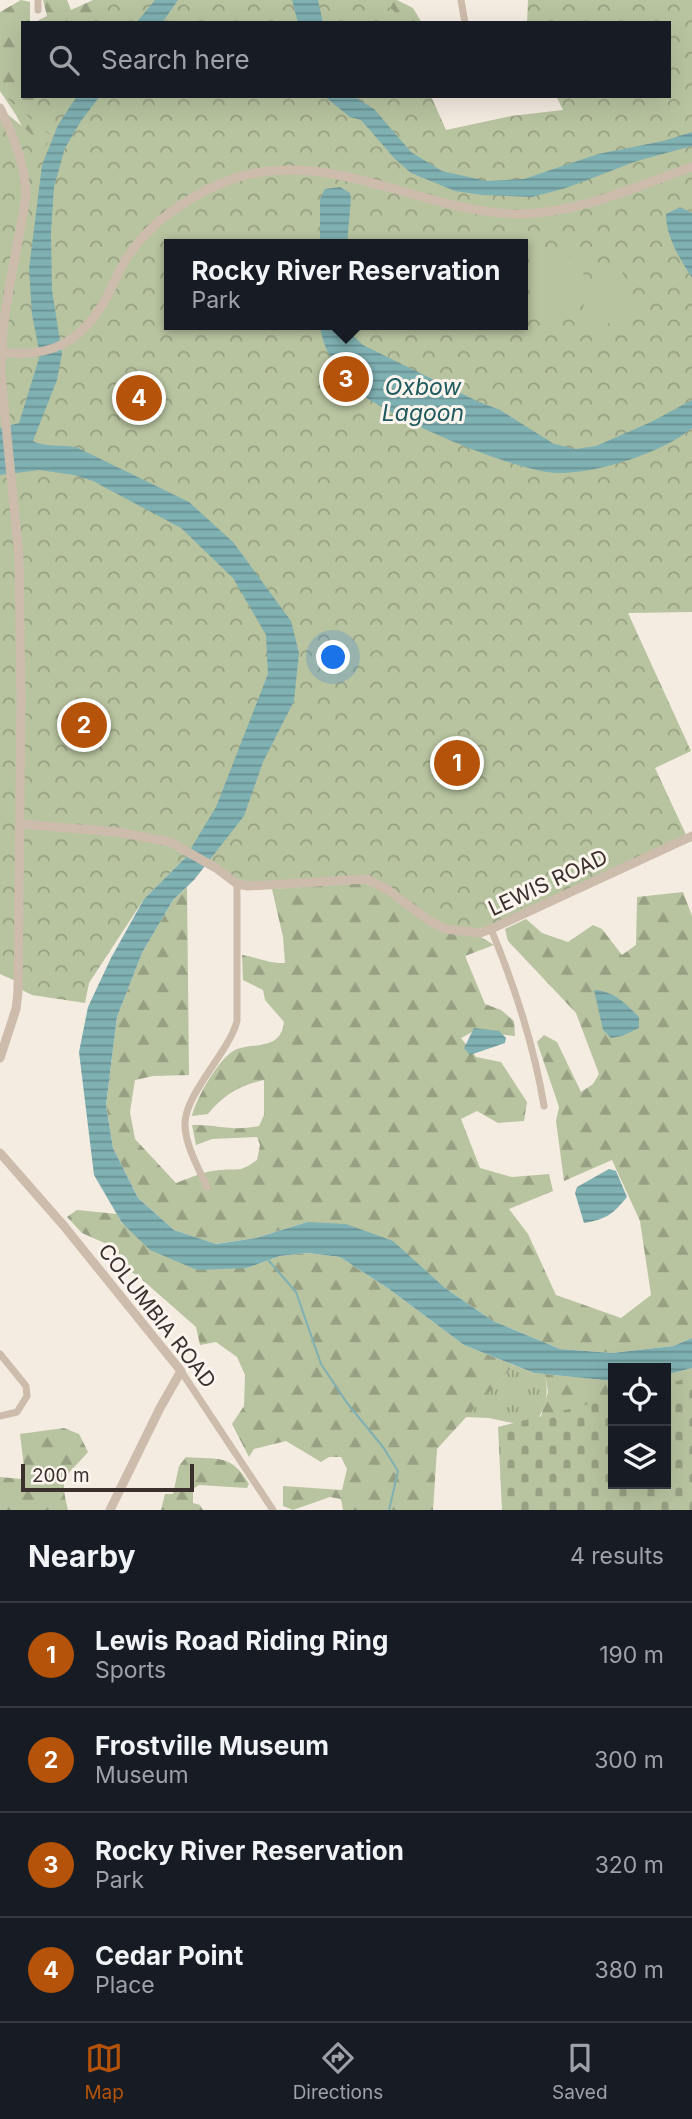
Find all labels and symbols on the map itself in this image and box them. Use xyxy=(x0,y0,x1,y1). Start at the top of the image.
pin: 3 xyxy=(323,353,369,405)
pin: 4 xyxy=(116,372,162,424)
water label: Oxbow Lagoon xyxy=(382,373,464,427)
your location xyxy=(316,640,350,674)
pin: 2 xyxy=(61,699,107,751)
pin: 1 xyxy=(434,737,480,789)
street label: LEWIS ROAD xyxy=(484,844,611,921)
street label: COLUMBIA ROAD xyxy=(93,1239,221,1393)
scale bar xyxy=(21,1461,194,1493)

